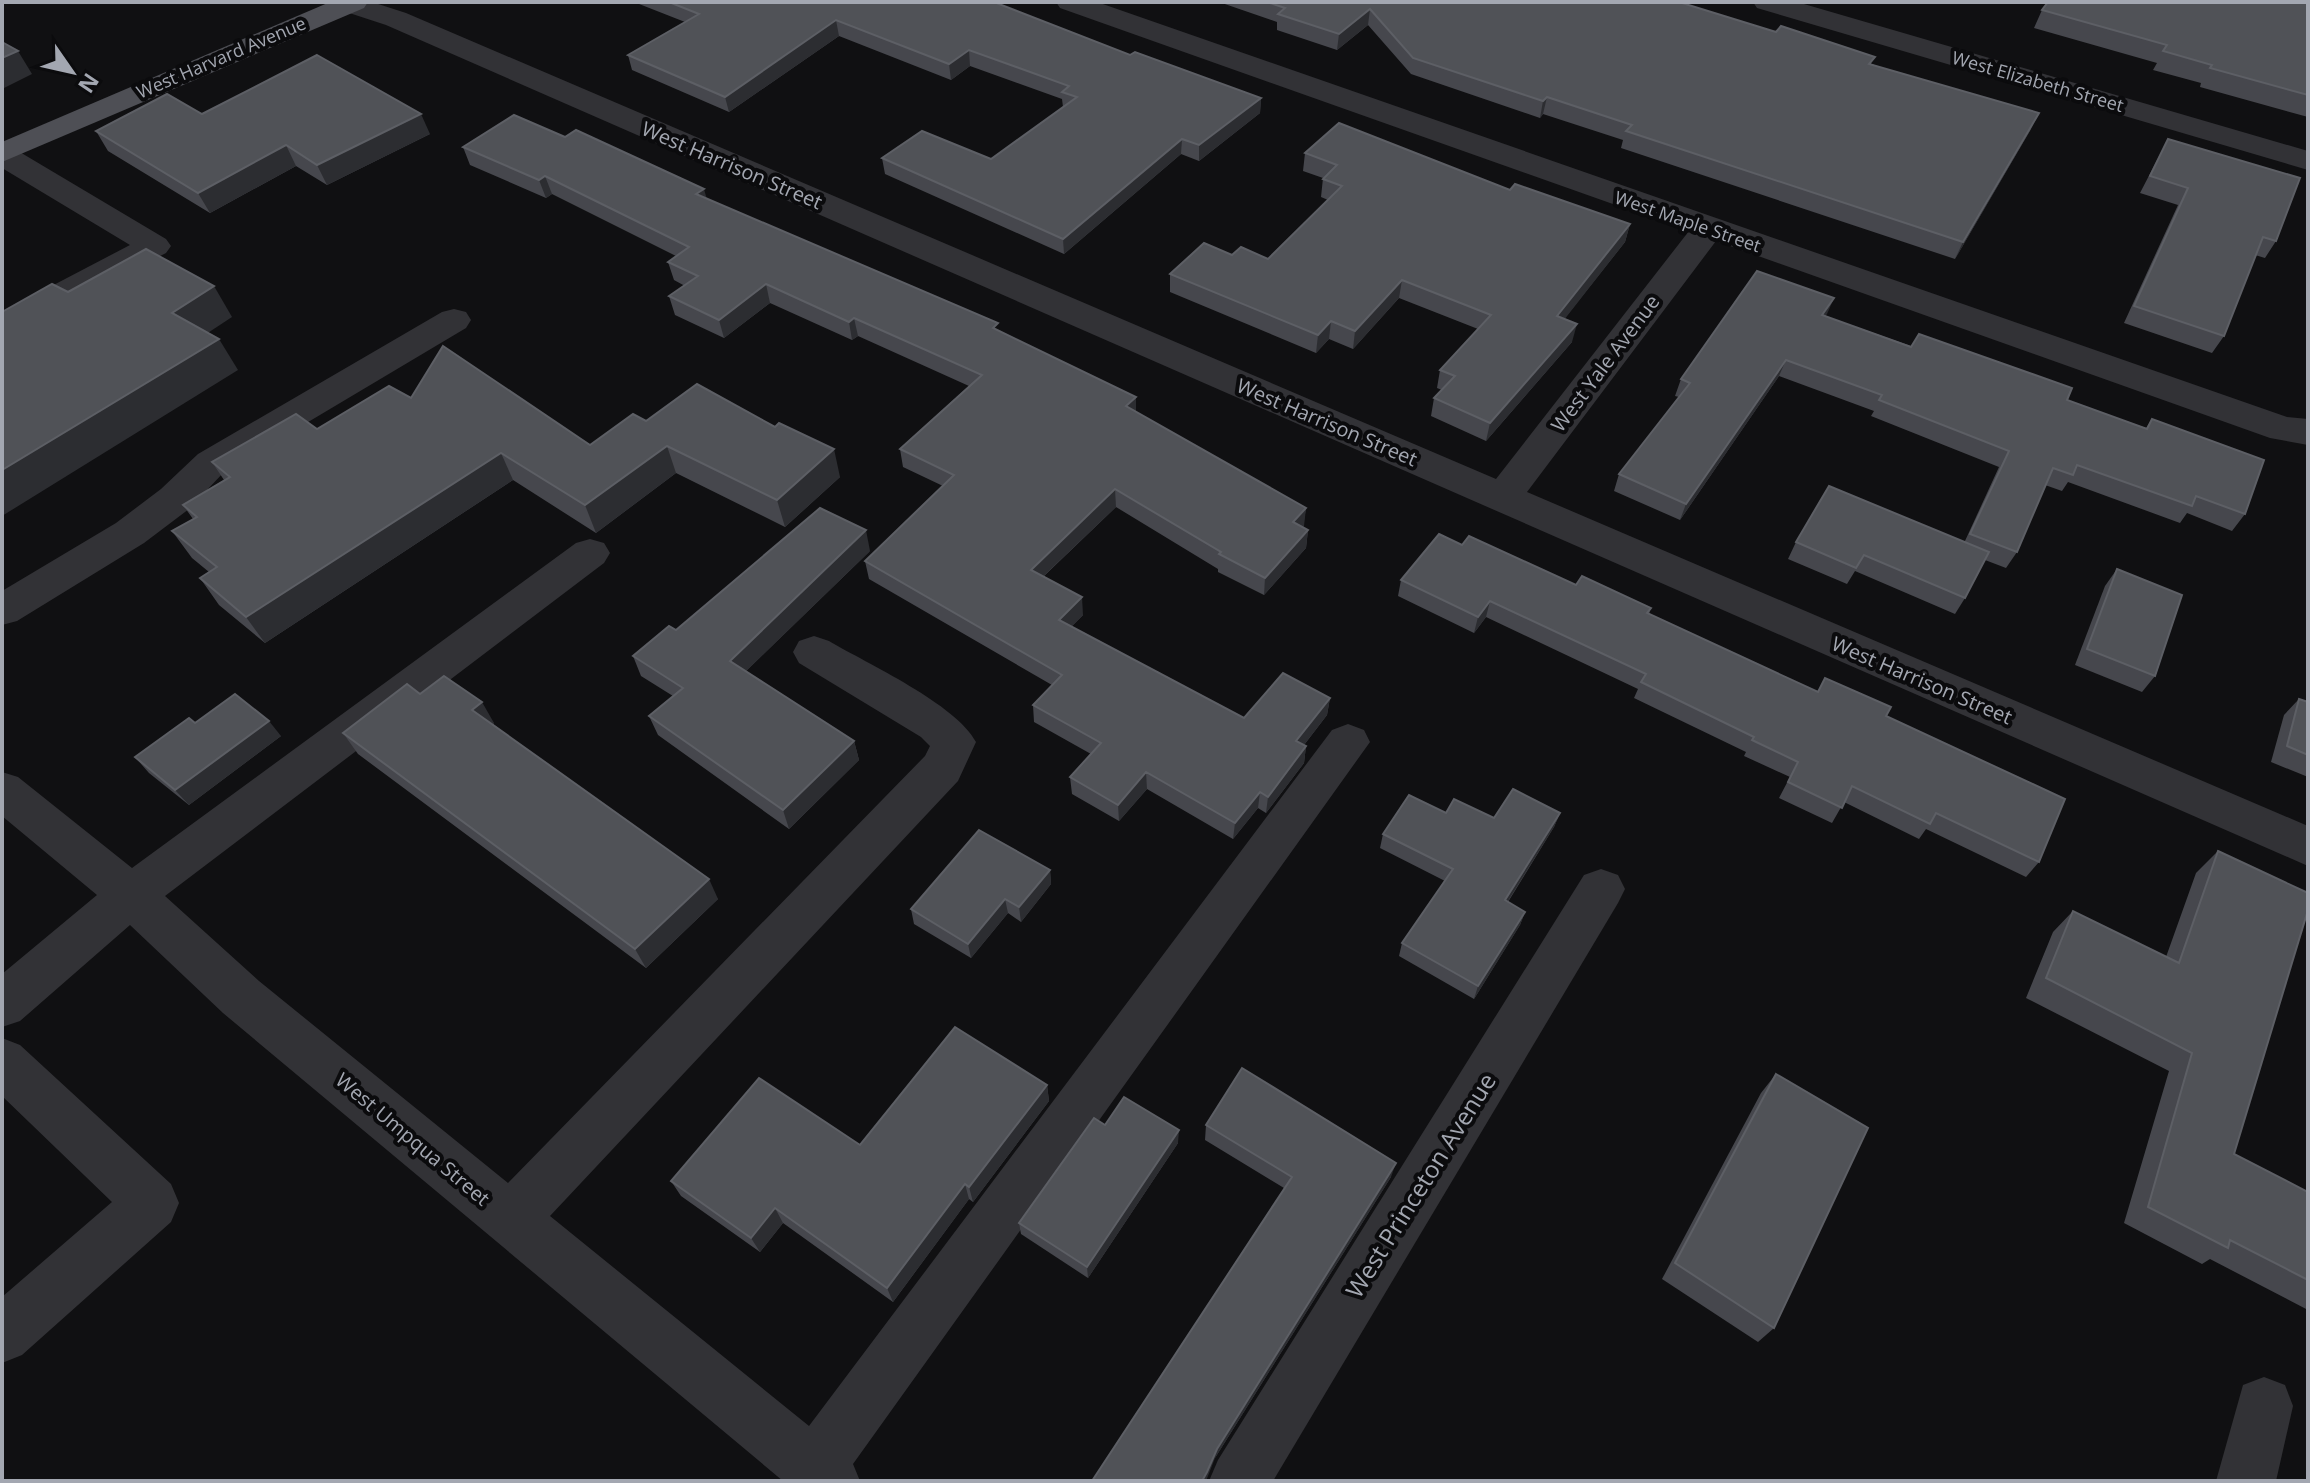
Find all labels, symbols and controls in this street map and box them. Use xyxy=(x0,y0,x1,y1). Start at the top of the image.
street label: West Harvard Avenue xyxy=(133,10,309,104)
north arrow xyxy=(32,32,112,112)
street label: West Elizabeth Street xyxy=(1949,45,2127,117)
text: N xyxy=(72,68,107,100)
street label: West Harrison Street xyxy=(638,115,826,215)
street label: West Maple Street xyxy=(1612,185,1764,257)
street label: West Yale Avenue xyxy=(1545,289,1665,437)
street label: West Harrison Street xyxy=(1233,372,1421,472)
street label: West Harrison Street xyxy=(1828,630,2016,730)
street label: West Umpqua Street xyxy=(330,1066,496,1212)
street label: West Princeton Avenue xyxy=(1337,1066,1503,1304)

